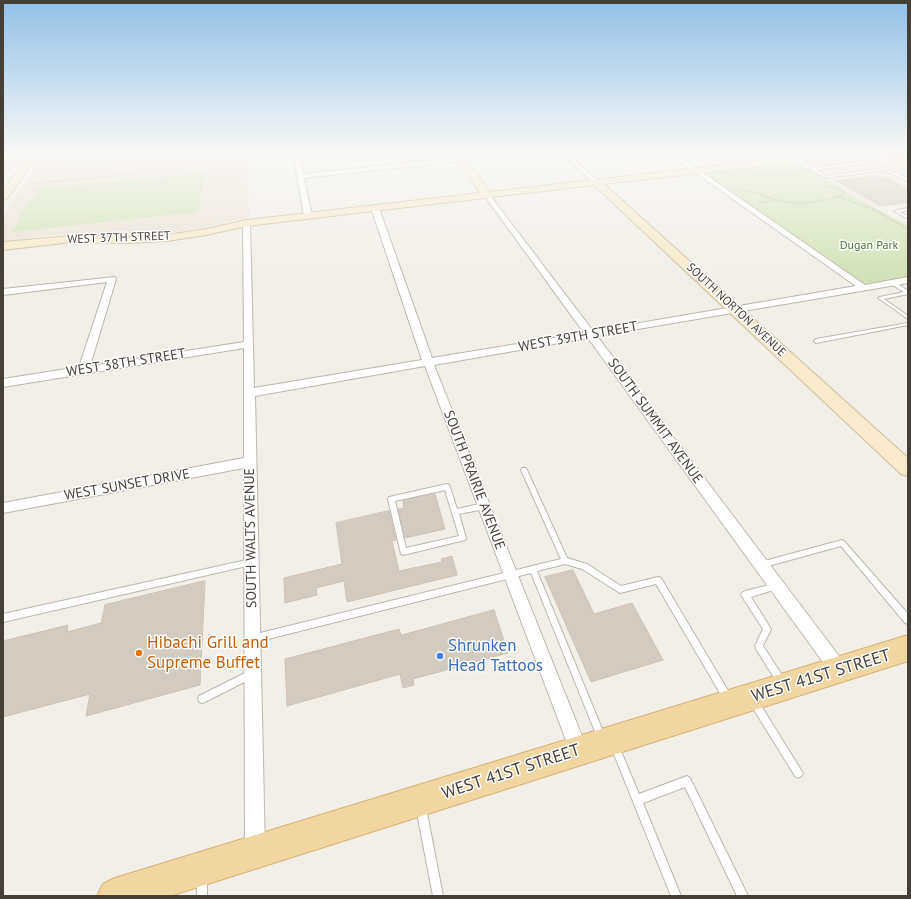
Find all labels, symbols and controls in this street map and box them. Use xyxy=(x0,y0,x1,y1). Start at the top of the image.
street label: WEST 37TH STREET xyxy=(67,229,171,247)
park label: Dugan Park xyxy=(840,239,898,253)
street label: SOUTH NORTON AVENUE xyxy=(683,260,789,360)
street label: WEST 39TH STREET xyxy=(517,318,639,356)
street label: WEST 38TH STREET xyxy=(65,345,187,381)
street label: SOUTH SUMMIT AVENUE xyxy=(604,355,706,487)
street label: SOUTH PRAIRIE AVENUE xyxy=(440,408,508,552)
street label: WEST SUNSET DRIVE xyxy=(63,466,191,504)
street label: SOUTH WALTS AVENUE xyxy=(241,468,261,608)
place label: Hibachi Grill and Supreme Buffet xyxy=(147,633,269,673)
place label: Shrunken Head Tattoos xyxy=(448,636,543,676)
street label: WEST 41ST STREET xyxy=(749,645,893,707)
marker: Hibachi Grill and Supreme Buffet xyxy=(134,648,144,658)
marker: Shrunken Head Tattoos xyxy=(435,651,445,661)
street label: WEST 41ST STREET xyxy=(439,740,583,804)

